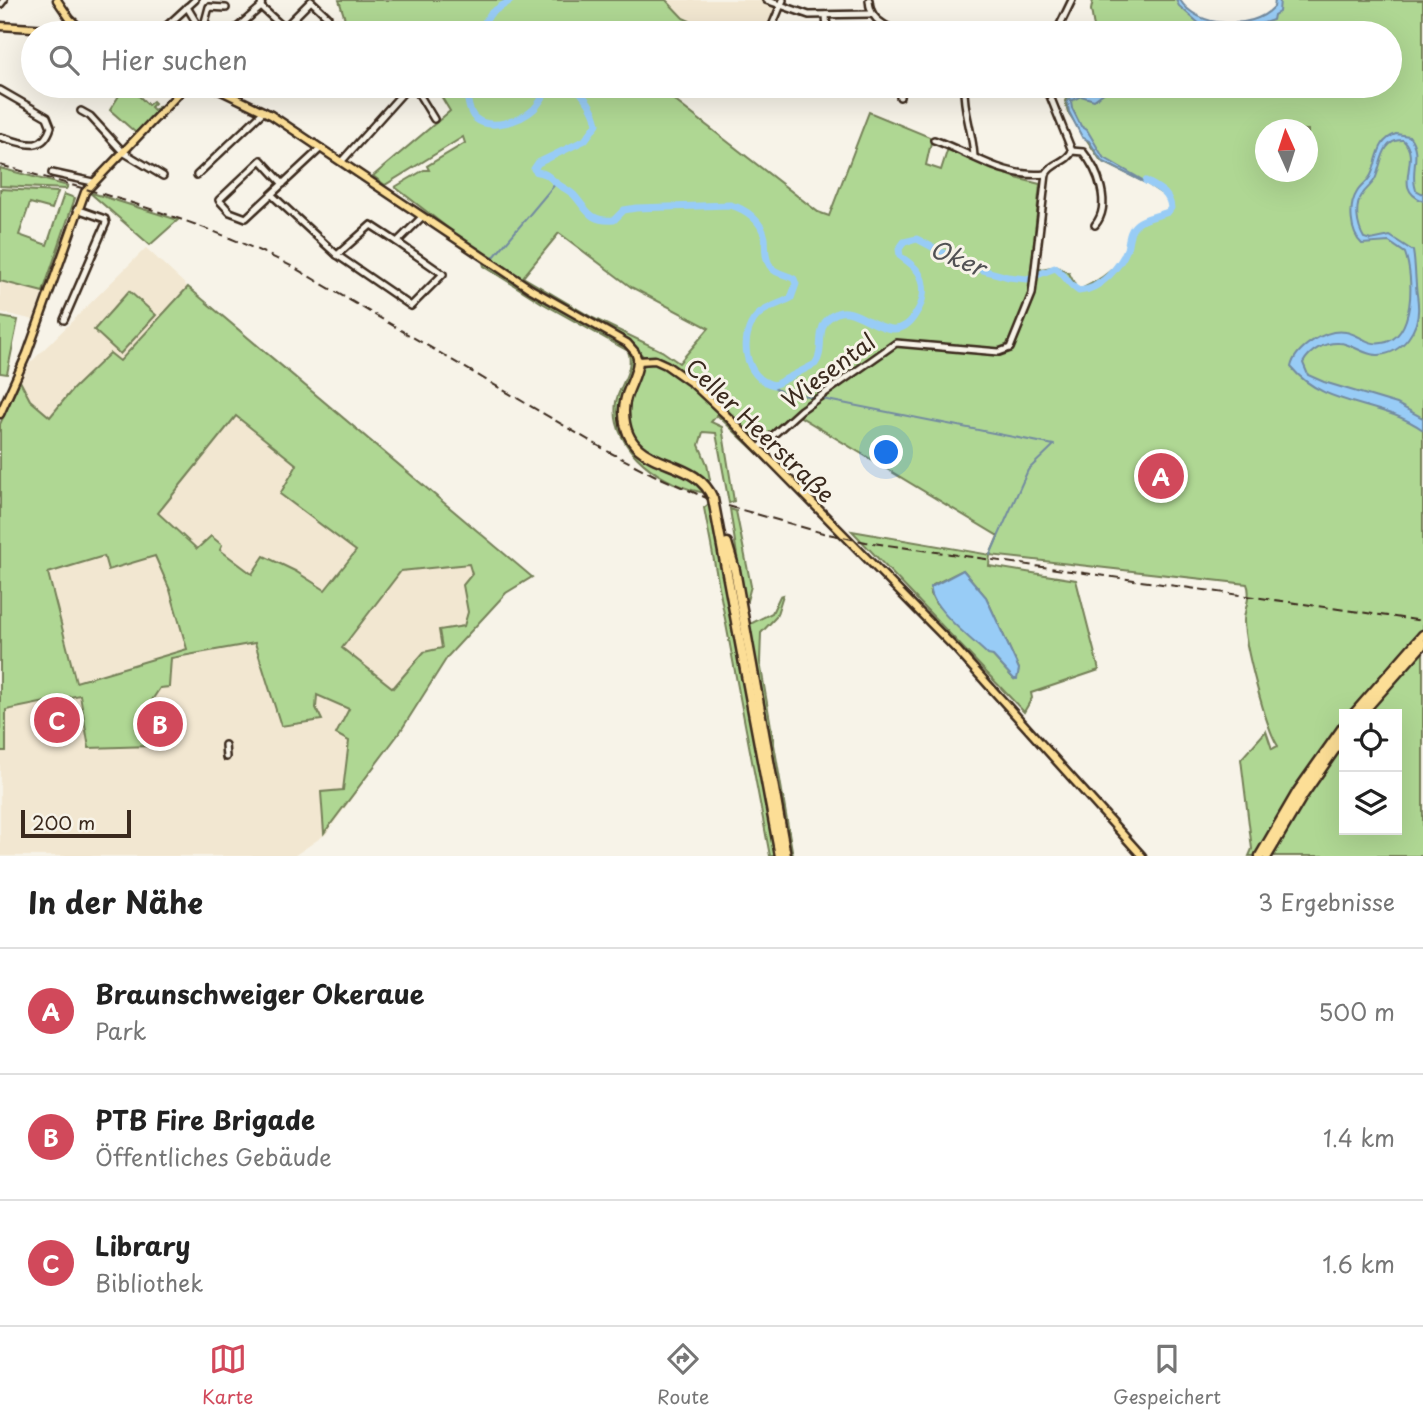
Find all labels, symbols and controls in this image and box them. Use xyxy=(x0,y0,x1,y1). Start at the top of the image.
search box xyxy=(21,21,1402,98)
text: Hier suchen xyxy=(101,40,248,79)
icon: search xyxy=(45,41,83,79)
north arrow xyxy=(1255,119,1318,182)
water label: Oker xyxy=(925,229,995,286)
street label: Wiesental xyxy=(774,324,882,416)
street label: Celler Heerstraße xyxy=(678,349,844,511)
your location xyxy=(869,435,903,469)
pin: A xyxy=(1138,450,1184,502)
pin: C xyxy=(34,694,80,746)
pin: B xyxy=(137,698,183,750)
map controls xyxy=(1339,709,1402,835)
button: locate xyxy=(1339,709,1402,772)
button: layers xyxy=(1339,772,1402,835)
scale bar xyxy=(21,807,131,839)
text: 200 m xyxy=(32,808,95,836)
text: In der Nähe xyxy=(28,879,203,924)
text: 3 Ergebnisse xyxy=(1258,884,1395,919)
text: Braunschweiger Okeraue xyxy=(95,974,424,1013)
text: A xyxy=(42,994,60,1029)
text: 500 m xyxy=(1318,994,1395,1029)
text: Park xyxy=(95,1013,146,1048)
text: PTB Fire Brigade xyxy=(95,1100,315,1139)
text: B xyxy=(43,1120,59,1155)
text: 1.4 km xyxy=(1323,1120,1395,1155)
text: Öffentliches Gebäude xyxy=(95,1139,332,1174)
text: Library xyxy=(95,1226,190,1265)
text: C xyxy=(42,1246,60,1281)
text: 1.6 km xyxy=(1322,1246,1395,1281)
text: Bibliothek xyxy=(95,1265,203,1300)
tab: Karte xyxy=(202,1340,253,1410)
tab: Route xyxy=(657,1340,709,1410)
tab: Gespeichert xyxy=(1113,1340,1221,1410)

